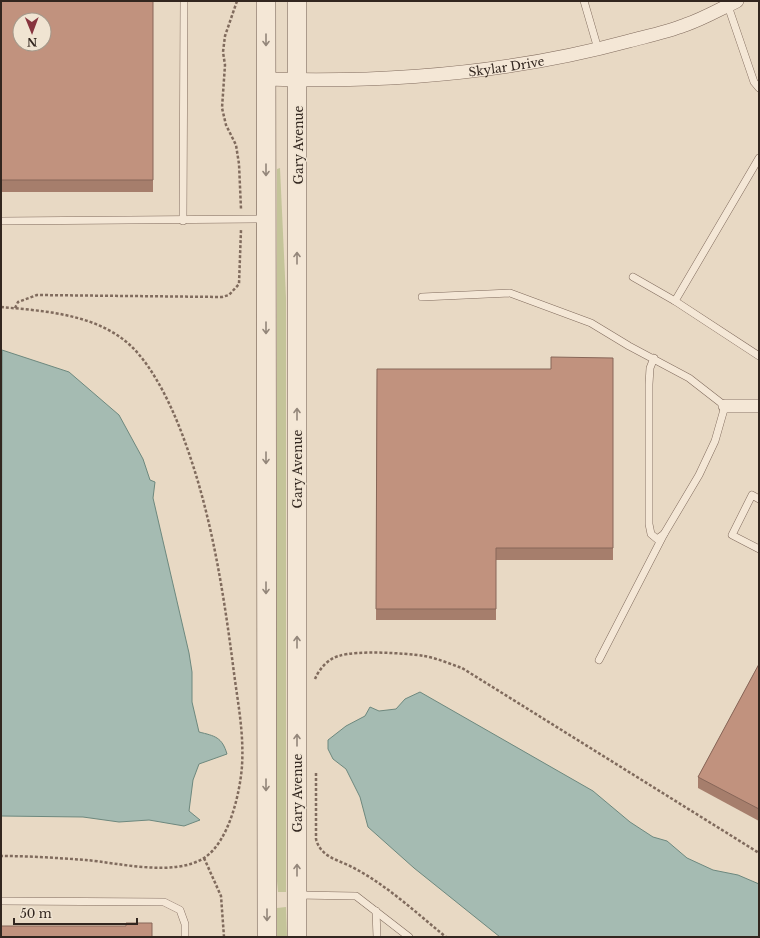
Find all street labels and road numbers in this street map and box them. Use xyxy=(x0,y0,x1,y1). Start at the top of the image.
street label: Skylar Drive xyxy=(468,53,546,79)
street label: Gary Avenue xyxy=(291,105,306,184)
street label: Gary Avenue xyxy=(290,429,305,508)
street label: Gary Avenue xyxy=(290,753,305,832)

